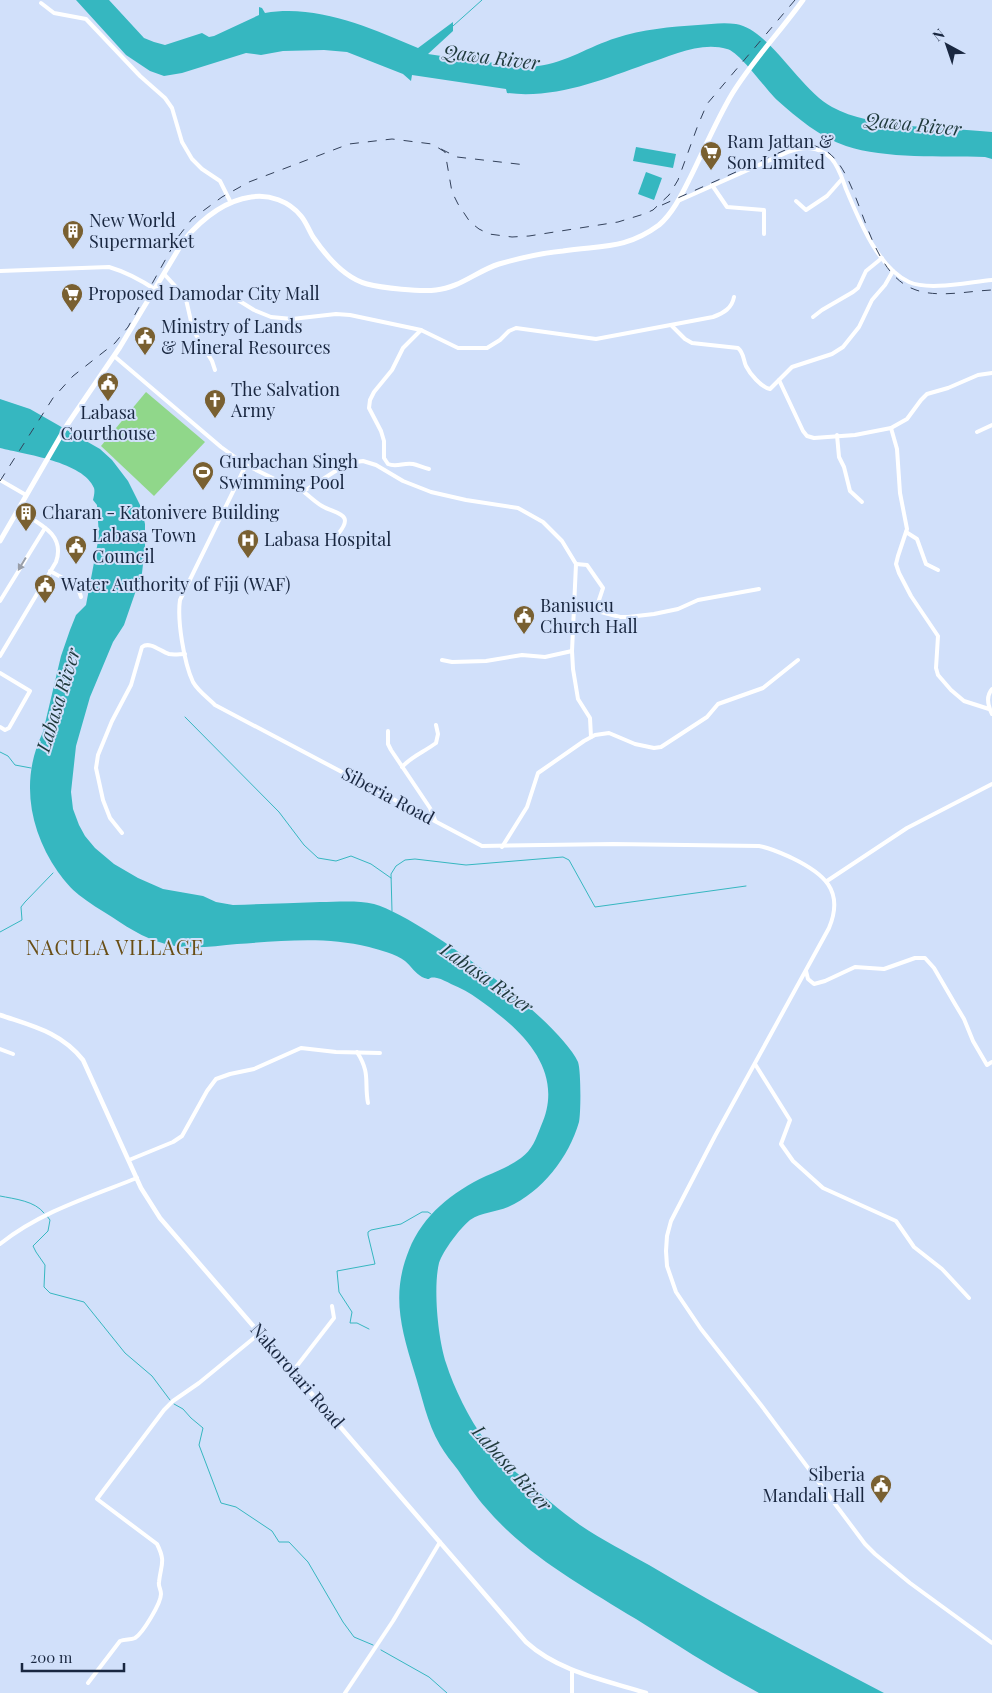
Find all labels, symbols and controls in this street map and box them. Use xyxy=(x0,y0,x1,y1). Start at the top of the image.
north arrow xyxy=(922,20,972,70)
text: N xyxy=(928,24,948,45)
water label: Qawa River xyxy=(440,37,542,75)
water label: Qawa River xyxy=(862,105,964,141)
place label: Ram Jattan & Son Limited xyxy=(727,129,834,174)
supermarket icon: Ram Jattan & Son Limited xyxy=(699,140,723,171)
place label: New World Supermarket xyxy=(89,208,195,253)
building icon: New World Supermarket xyxy=(61,219,85,250)
place label: Proposed Damodar City Mall xyxy=(88,281,320,305)
supermarket icon: Proposed Damodar City Mall xyxy=(60,282,84,313)
place label: Ministry of Lands & Mineral Resources xyxy=(161,314,331,359)
public building icon: Ministry of Lands & Mineral Resources xyxy=(133,325,157,356)
public building icon: Labasa Courthouse xyxy=(96,371,120,402)
place label: The Salvation Army xyxy=(230,377,340,422)
church icon: The Salvation Army xyxy=(203,388,227,419)
place label: Labasa Courthouse xyxy=(60,400,156,445)
place label: Gurbachan Singh Swimming Pool xyxy=(219,449,358,494)
sports icon: Gurbachan Singh Swimming Pool xyxy=(191,460,215,491)
place label: Charan - Katonivere Building xyxy=(42,500,280,524)
building icon: Charan - Katonivere Building xyxy=(14,501,38,532)
place label: Labasa Town Council xyxy=(92,523,196,568)
place label: Labasa Hospital xyxy=(264,527,391,551)
hospital icon: Labasa Hospital xyxy=(236,528,260,559)
public building icon: Labasa Town Council xyxy=(64,534,88,565)
one-way arrow xyxy=(18,558,27,571)
place label: Water Authority of Fiji (WAF) xyxy=(60,572,291,596)
public building icon: Water Authority of Fiji (WAF) xyxy=(33,573,57,604)
place label: Banisucu Church Hall xyxy=(540,593,638,638)
public building icon: Banisucu Church Hall xyxy=(512,604,536,635)
water label: Labasa River xyxy=(29,644,85,756)
street label: Siberia Road xyxy=(338,761,439,830)
district label: NACULA VILLAGE xyxy=(26,933,204,960)
water label: Labasa River xyxy=(435,935,540,1019)
street label: Nakorotari Road xyxy=(245,1318,351,1433)
water label: Labasa River xyxy=(467,1418,559,1517)
place label: Siberia Mandali Hall xyxy=(763,1462,865,1507)
public building icon: Siberia Mandali Hall xyxy=(869,1473,893,1504)
scale bar xyxy=(22,1640,125,1672)
text: 200 m xyxy=(30,1647,73,1667)

